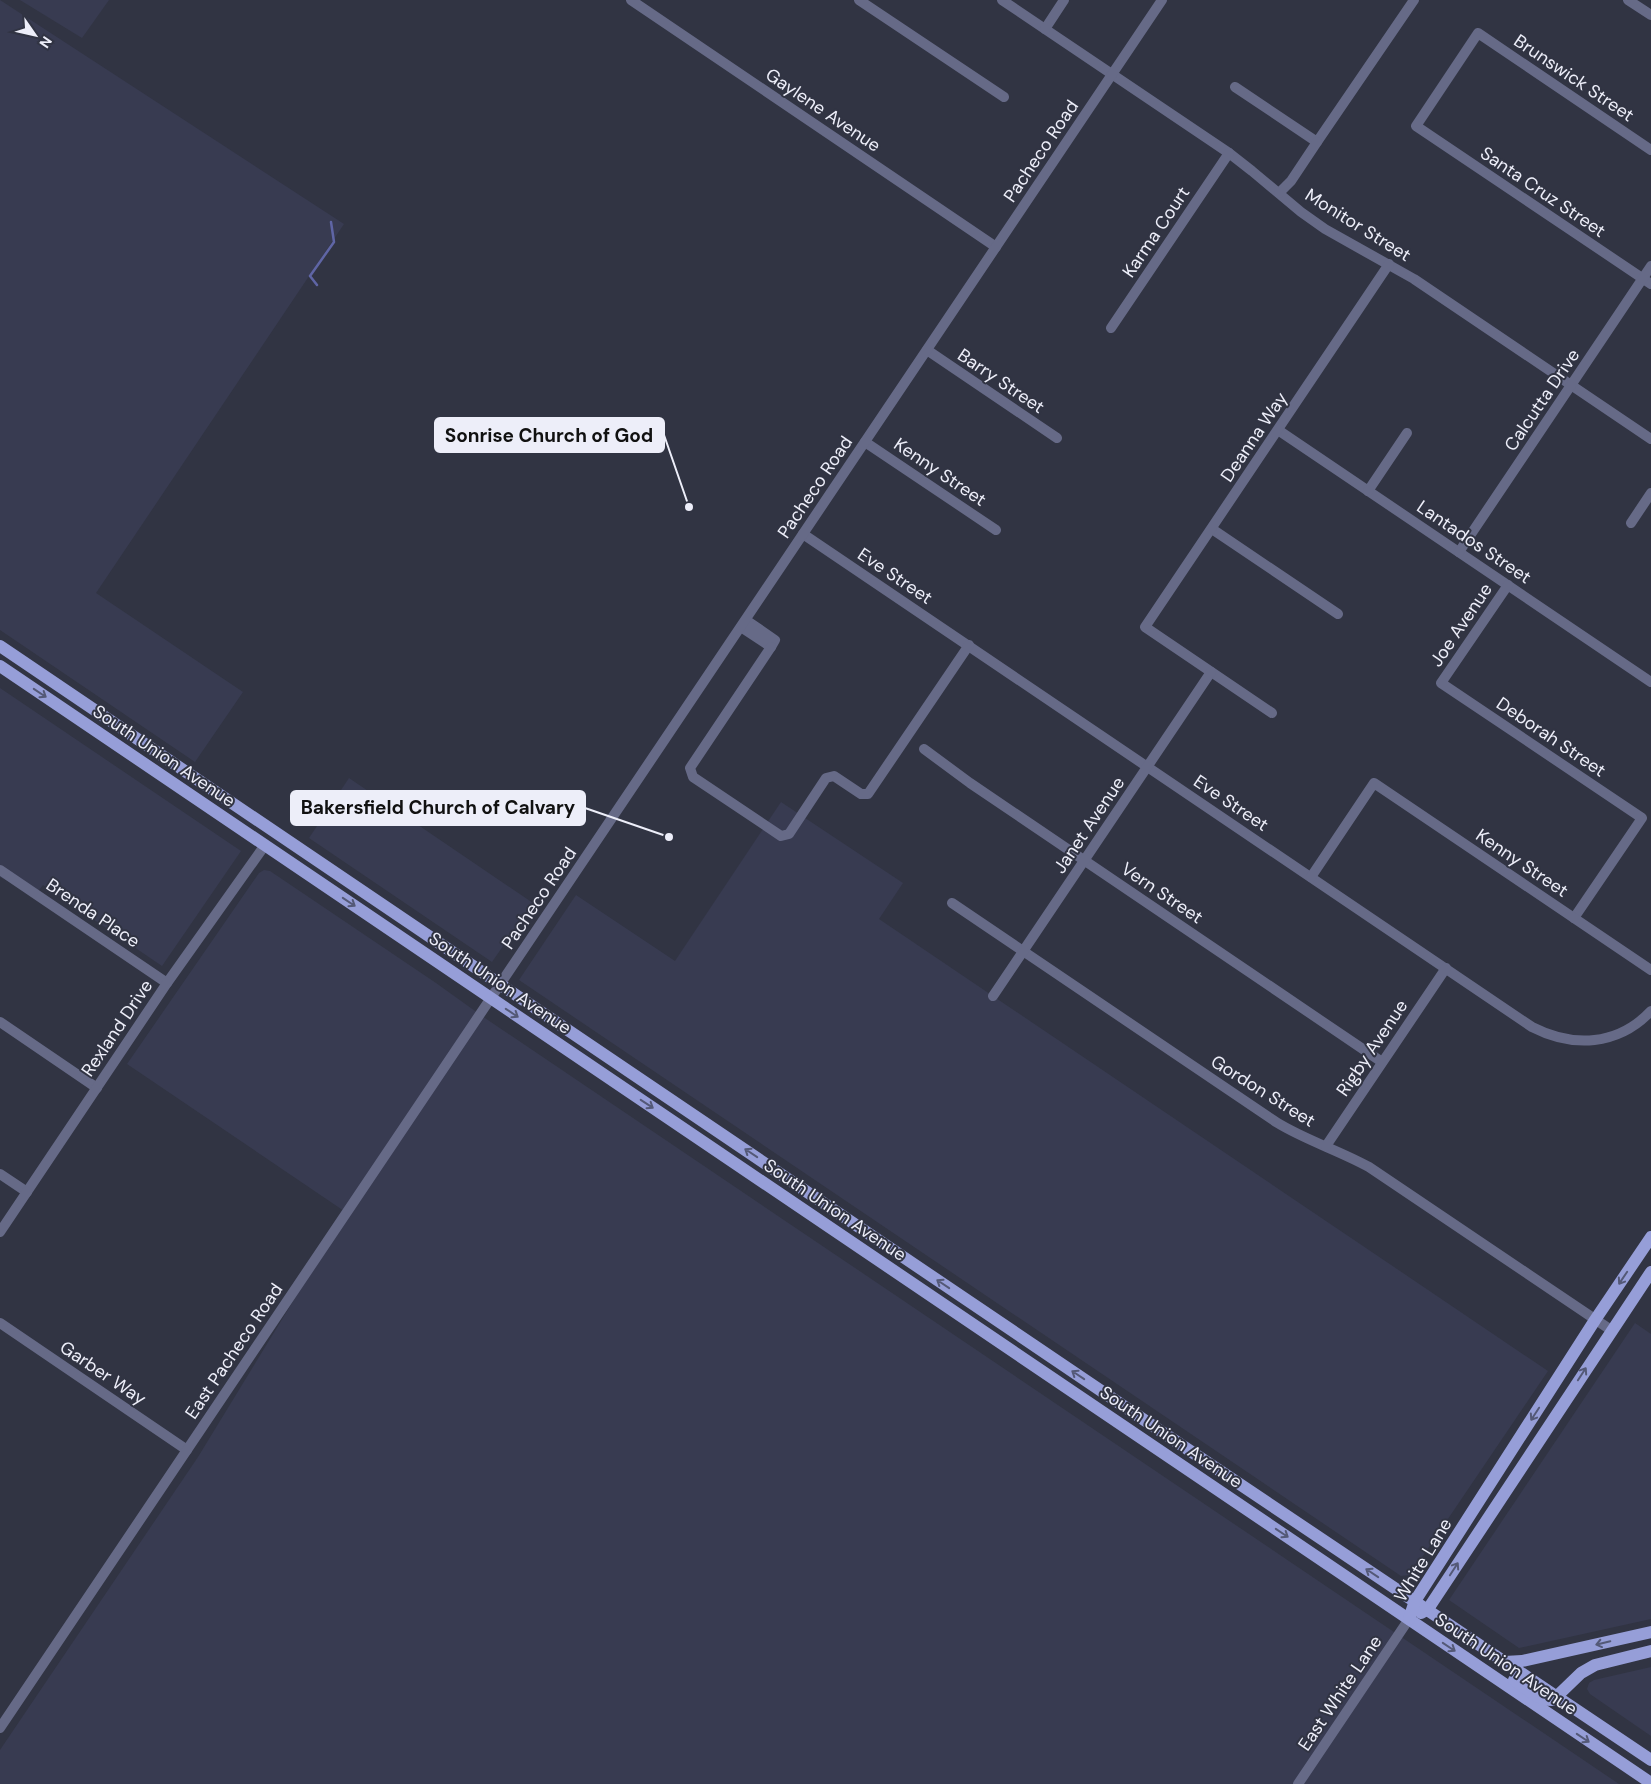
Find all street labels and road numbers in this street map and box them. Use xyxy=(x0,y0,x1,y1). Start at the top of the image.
street label: Brunswick Street xyxy=(1509,29,1639,127)
street label: Gaylene Avenue xyxy=(761,63,885,157)
street label: Pacheco Road xyxy=(998,95,1084,207)
street label: Santa Cruz Street xyxy=(1476,141,1610,243)
street label: Karma Court xyxy=(1117,182,1195,282)
street label: Monitor Street xyxy=(1301,183,1415,267)
street label: Barry Street xyxy=(953,343,1049,419)
street label: Calcutta Drive xyxy=(1499,344,1585,456)
street label: Deanna Way xyxy=(1215,387,1293,487)
street label: Pacheco Road xyxy=(772,431,858,543)
street label: Kenny Street xyxy=(889,432,991,512)
street label: Lantados Street xyxy=(1412,495,1536,589)
street label: Eve Street xyxy=(853,542,937,610)
street label: Joe Avenue xyxy=(1424,579,1498,671)
street label: Deborah Street xyxy=(1492,691,1610,783)
street label: South Union Avenue xyxy=(88,699,240,813)
street label: Eve Street xyxy=(1189,769,1273,837)
street label: Janet Avenue xyxy=(1048,772,1130,878)
street label: Kenny Street xyxy=(1471,823,1573,903)
street label: Pacheco Road xyxy=(496,842,582,954)
street label: Vern Street xyxy=(1116,857,1208,929)
street label: Brenda Place xyxy=(41,873,145,953)
street label: South Union Avenue xyxy=(424,926,576,1040)
street label: Rexland Drive xyxy=(76,975,158,1081)
street label: Rigby Avenue xyxy=(1331,995,1413,1101)
street label: Gordon Street xyxy=(1206,1049,1320,1133)
street label: South Union Avenue xyxy=(759,1153,911,1267)
street label: East Pacheco Road xyxy=(180,1278,288,1424)
street label: Garber Way xyxy=(55,1335,151,1411)
street label: South Union Avenue xyxy=(1095,1380,1247,1494)
street label: White Lane xyxy=(1389,1514,1457,1606)
street label: South Union Avenue xyxy=(1430,1607,1582,1721)
street label: East White Lane xyxy=(1293,1631,1387,1755)

